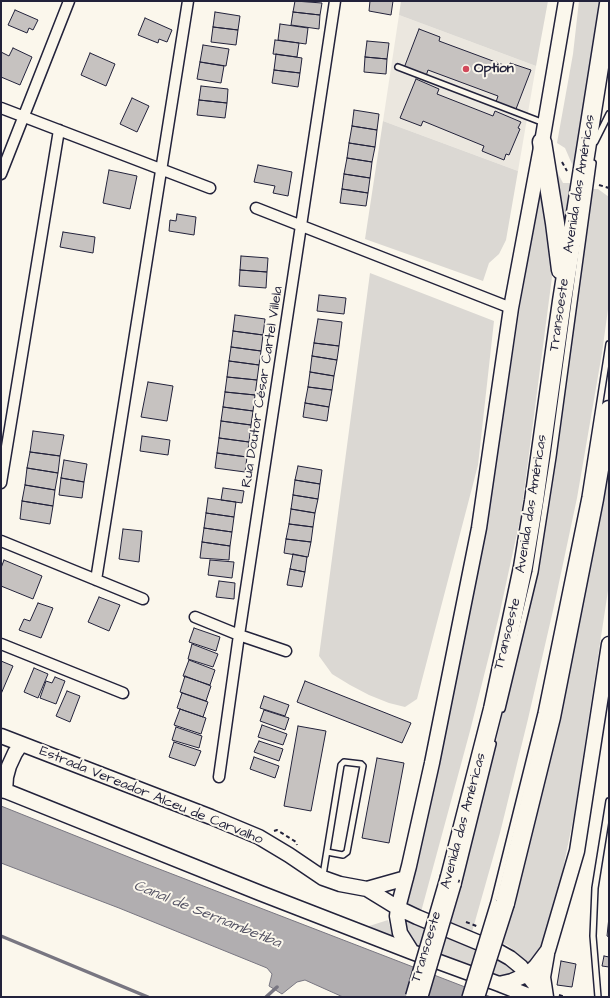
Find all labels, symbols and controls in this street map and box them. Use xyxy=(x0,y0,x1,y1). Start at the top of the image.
place label: Option xyxy=(474,61,514,77)
marker: Option xyxy=(461,64,471,74)
street label: Avenida das Américas xyxy=(561,114,599,254)
street label: Transoeste xyxy=(547,278,573,352)
street label: Rua Doutor César Cartel Villela xyxy=(239,285,287,489)
street label: Avenida das Américas xyxy=(513,434,551,574)
street label: Transoeste xyxy=(491,596,525,672)
street label: Estrada Vereador Alceu de Carvalho xyxy=(37,743,265,849)
street label: Avenida das Américas xyxy=(438,751,490,891)
water label: Canal de Sernambetiba xyxy=(131,877,283,953)
street label: Transoeste xyxy=(408,909,446,985)

